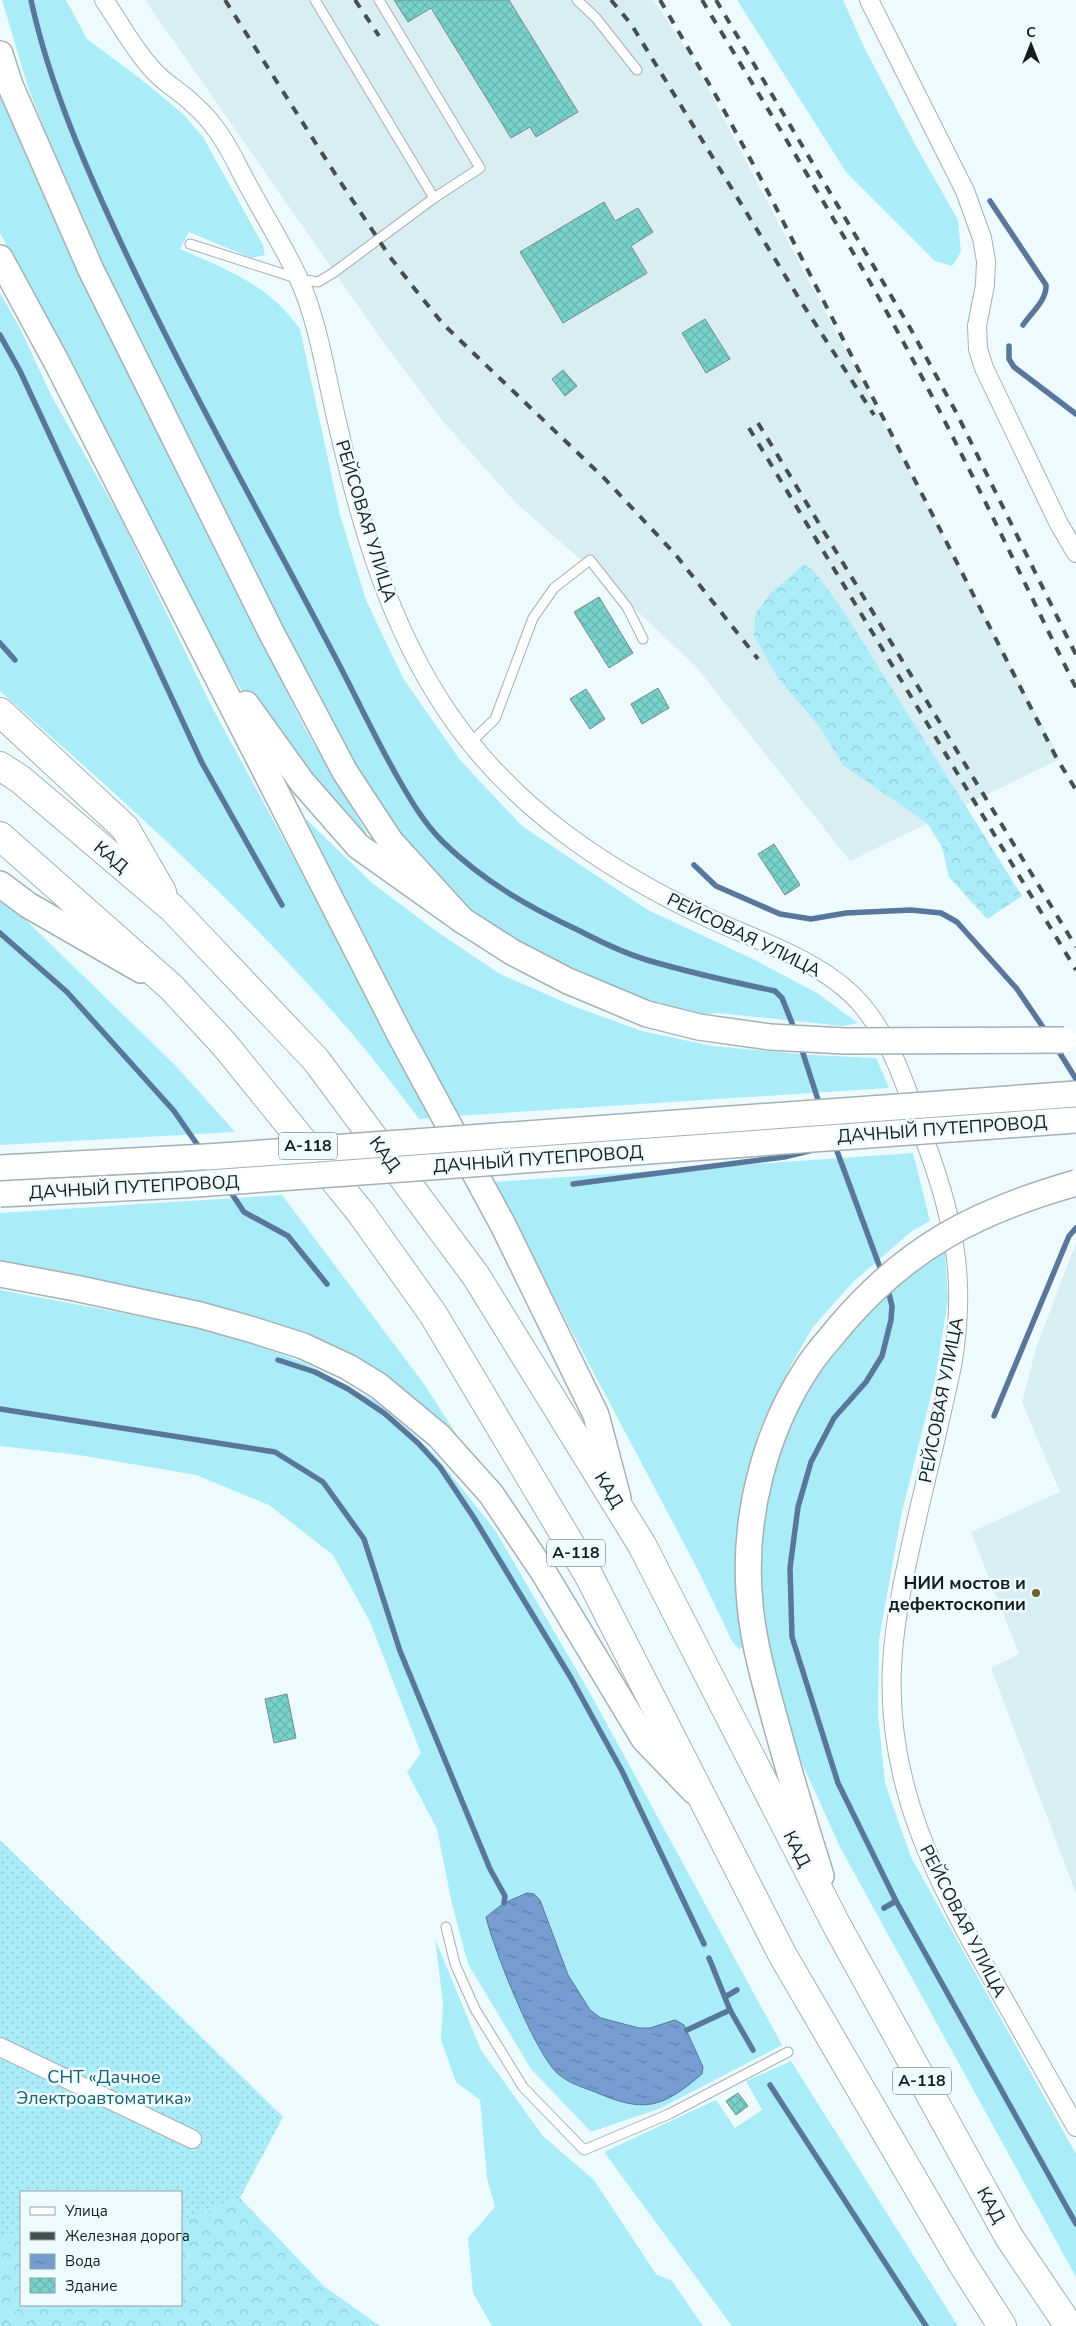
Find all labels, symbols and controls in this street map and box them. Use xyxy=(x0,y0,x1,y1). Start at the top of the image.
north arrow xyxy=(1006,20,1056,70)
text: С xyxy=(1026,23,1036,42)
street label: РЕЙСОВАЯ УЛИЦА xyxy=(330,437,402,605)
street label: КАД xyxy=(89,835,133,879)
street label: РЕЙСОВАЯ УЛИЦА xyxy=(663,887,825,983)
street label: ДАЧНЫЙ ПУТЕПРОВОД xyxy=(836,1110,1048,1148)
street label: КАД xyxy=(364,1131,406,1177)
road number: А-118 xyxy=(279,1132,337,1160)
street label: ДАЧНЫЙ ПУТЕПРОВОД xyxy=(432,1140,644,1178)
street label: ДАЧНЫЙ ПУТЕПРОВОД xyxy=(28,1170,240,1204)
street label: РЕЙСОВАЯ УЛИЦА xyxy=(913,1315,969,1485)
street label: КАД xyxy=(589,1467,629,1513)
road number: А-118 xyxy=(547,1540,605,1566)
place label: НИИ мостов и дефектоскопии xyxy=(889,1571,1026,1616)
marker: НИИ мостов и дефектоскопии xyxy=(1030,1587,1042,1599)
street label: КАД xyxy=(778,1826,816,1872)
street label: РЕЙСОВАЯ УЛИЦА xyxy=(914,1841,1012,2001)
park label: СНТ «Дачное Электроавтоматика» xyxy=(16,2065,192,2110)
road number: А-118 xyxy=(893,2068,951,2094)
street label: КАД xyxy=(971,2182,1011,2228)
legend xyxy=(20,2191,182,2306)
text: Улица xyxy=(64,2201,108,2221)
text: Железная дорога xyxy=(65,2226,190,2246)
text: Вода xyxy=(65,2251,101,2271)
text: Здание xyxy=(65,2276,117,2296)

